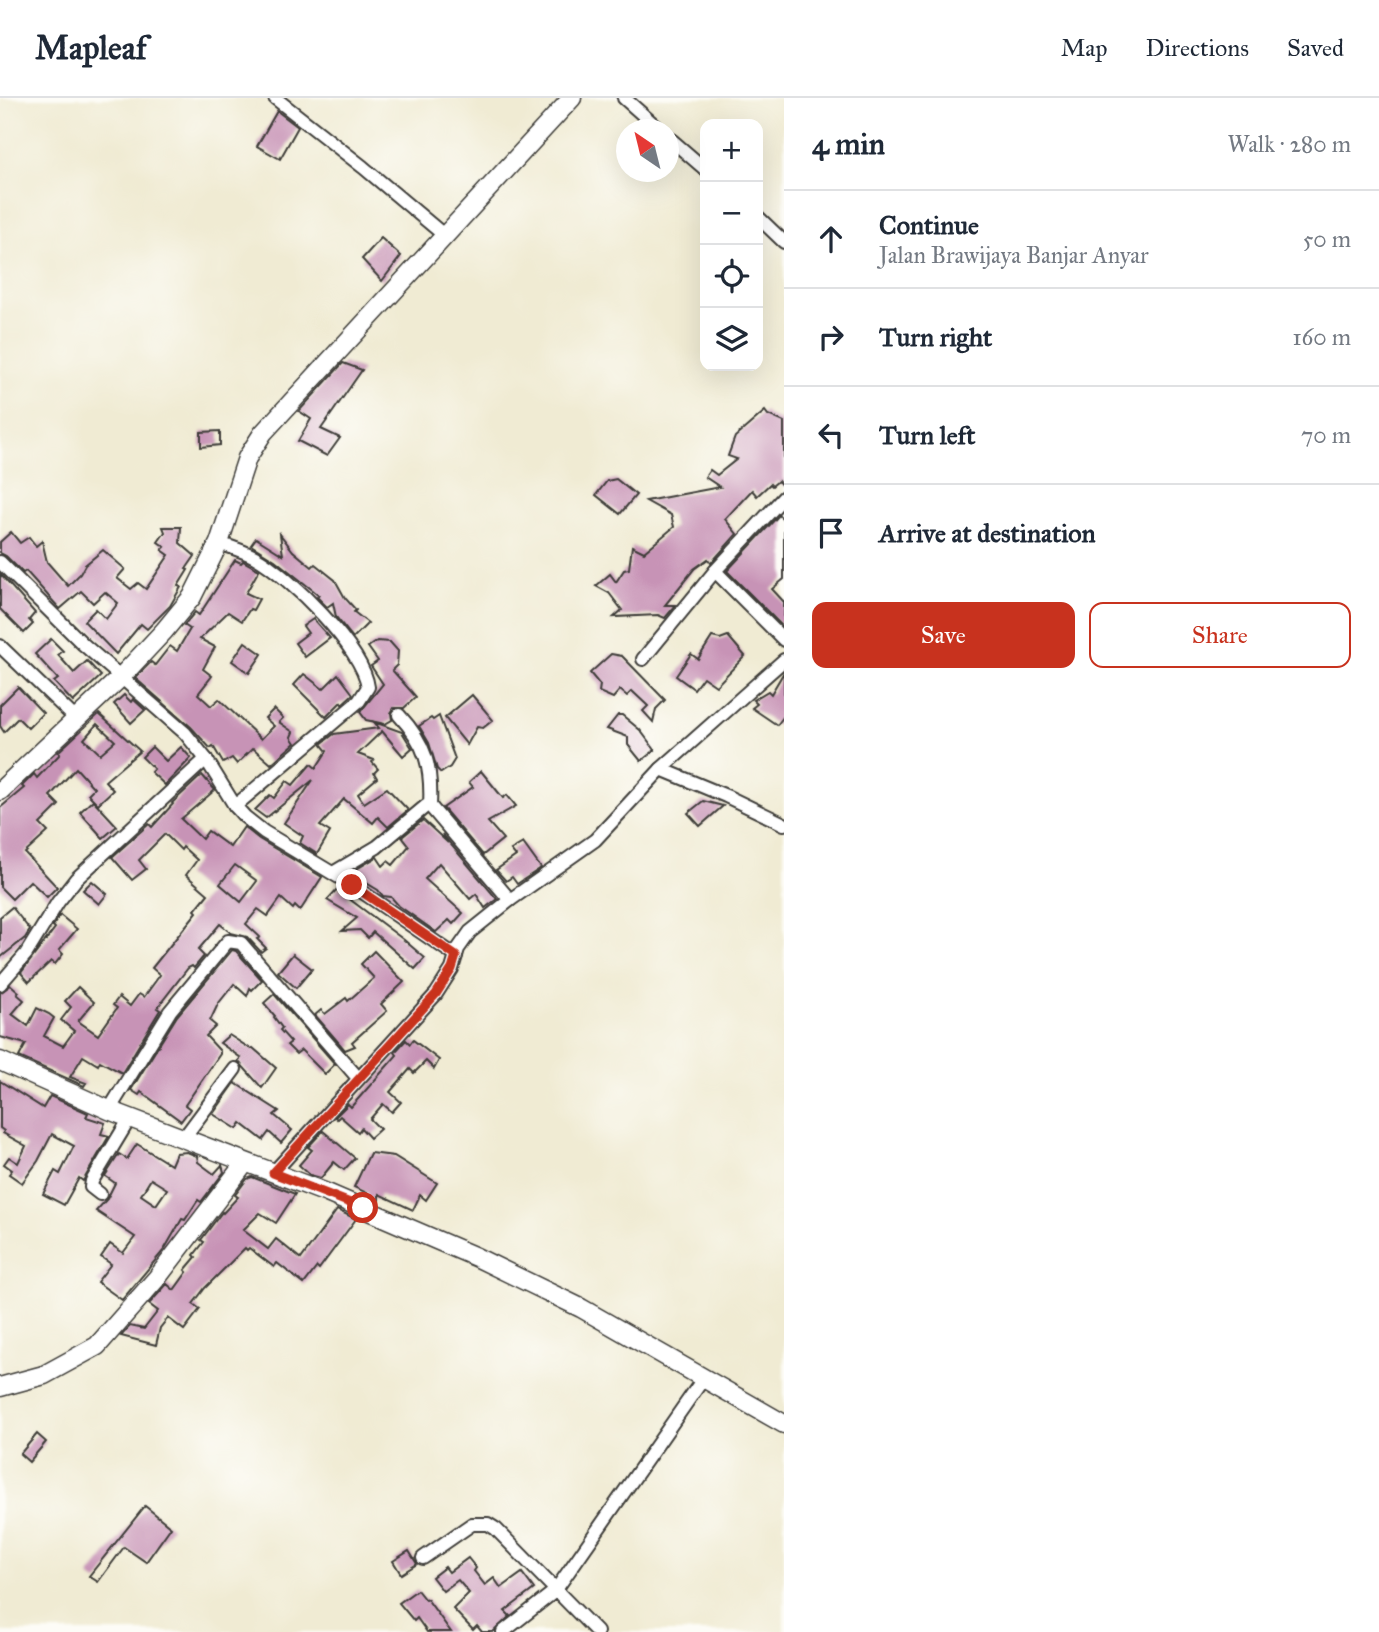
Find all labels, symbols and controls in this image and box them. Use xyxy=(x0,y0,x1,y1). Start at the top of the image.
text: Mapleaf xyxy=(35,28,147,68)
text: Map xyxy=(1061,33,1108,63)
text: Directions xyxy=(1146,33,1249,63)
text: Saved xyxy=(1287,33,1344,63)
north arrow xyxy=(616,119,679,182)
map controls xyxy=(700,119,763,371)
button: + xyxy=(700,119,763,182)
text: 4 min xyxy=(812,126,885,162)
text: Walk · 280 m xyxy=(1227,130,1351,158)
button: − xyxy=(700,182,763,245)
text: Continue xyxy=(879,209,979,241)
icon: ahead xyxy=(812,220,850,258)
text: 50 m xyxy=(1303,225,1351,253)
text: Jalan Brawijaya Banjar Anyar xyxy=(879,241,1149,269)
button: locate xyxy=(700,245,763,308)
button: layers xyxy=(700,308,763,371)
icon: right xyxy=(812,318,850,356)
text: Turn right xyxy=(879,321,992,353)
text: 160 m xyxy=(1293,323,1351,351)
icon: left xyxy=(812,416,850,454)
text: Turn left xyxy=(879,419,975,451)
text: 70 m xyxy=(1301,421,1351,449)
icon: arrive xyxy=(812,514,850,552)
text: Arrive at destination xyxy=(879,517,1096,549)
button: Save xyxy=(812,602,1075,668)
button: Share xyxy=(1089,602,1351,668)
route end xyxy=(336,869,367,900)
route start xyxy=(347,1192,378,1223)

